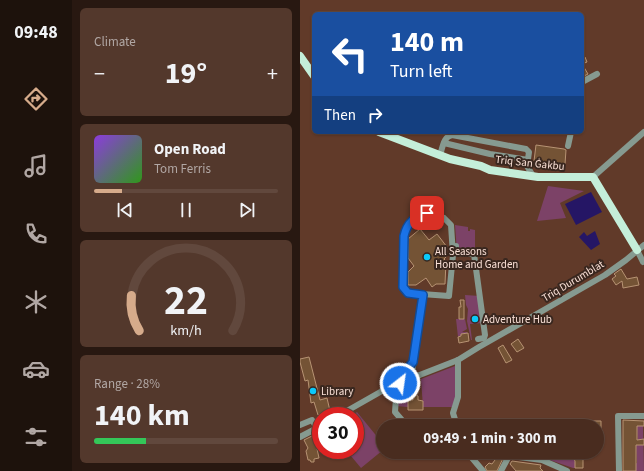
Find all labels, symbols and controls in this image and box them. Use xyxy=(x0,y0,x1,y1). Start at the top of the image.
text: 09:48 xyxy=(14,20,58,45)
text: 140 m xyxy=(390,22,464,62)
icon: left xyxy=(324,28,376,80)
text: Climate xyxy=(94,33,136,51)
text: 19° xyxy=(165,52,207,95)
text: − xyxy=(94,58,105,90)
text: + xyxy=(267,58,278,90)
text: Turn left xyxy=(390,59,452,84)
icon: directions xyxy=(22,85,50,113)
icon: right xyxy=(364,104,386,126)
text: Then xyxy=(324,105,356,126)
text: Open Road xyxy=(154,139,226,160)
icon: music xyxy=(22,152,50,180)
street label: Triq San Ġakbu xyxy=(495,152,565,174)
text: Tom Ferris xyxy=(154,160,211,178)
pin xyxy=(410,196,444,230)
icon: previous xyxy=(114,199,136,221)
icon: pause xyxy=(175,199,197,221)
icon: next xyxy=(236,199,258,221)
icon: arrive xyxy=(416,202,438,224)
icon: phone xyxy=(22,220,50,248)
place label: All Seasons Home and Garden xyxy=(435,244,518,272)
marker: All Seasons Home and Garden xyxy=(422,252,432,262)
street label: Triq Durumblat xyxy=(539,256,607,305)
text: 22 xyxy=(164,271,208,331)
icon: climate xyxy=(22,288,50,316)
place label: Adventure Hub xyxy=(483,312,552,327)
marker: Adventure Hub xyxy=(470,314,480,324)
text: km/h xyxy=(170,320,202,341)
icon: car xyxy=(22,355,50,383)
position arrow xyxy=(379,362,421,404)
text: Range · 28% xyxy=(94,375,160,393)
place label: Library xyxy=(321,384,353,399)
marker: Library xyxy=(308,386,318,396)
text: 140 km xyxy=(94,394,190,437)
speed limit sign: 30 xyxy=(312,407,364,459)
icon: filters xyxy=(22,423,50,451)
text: 09:49 · 1 min · 300 m xyxy=(423,428,557,449)

